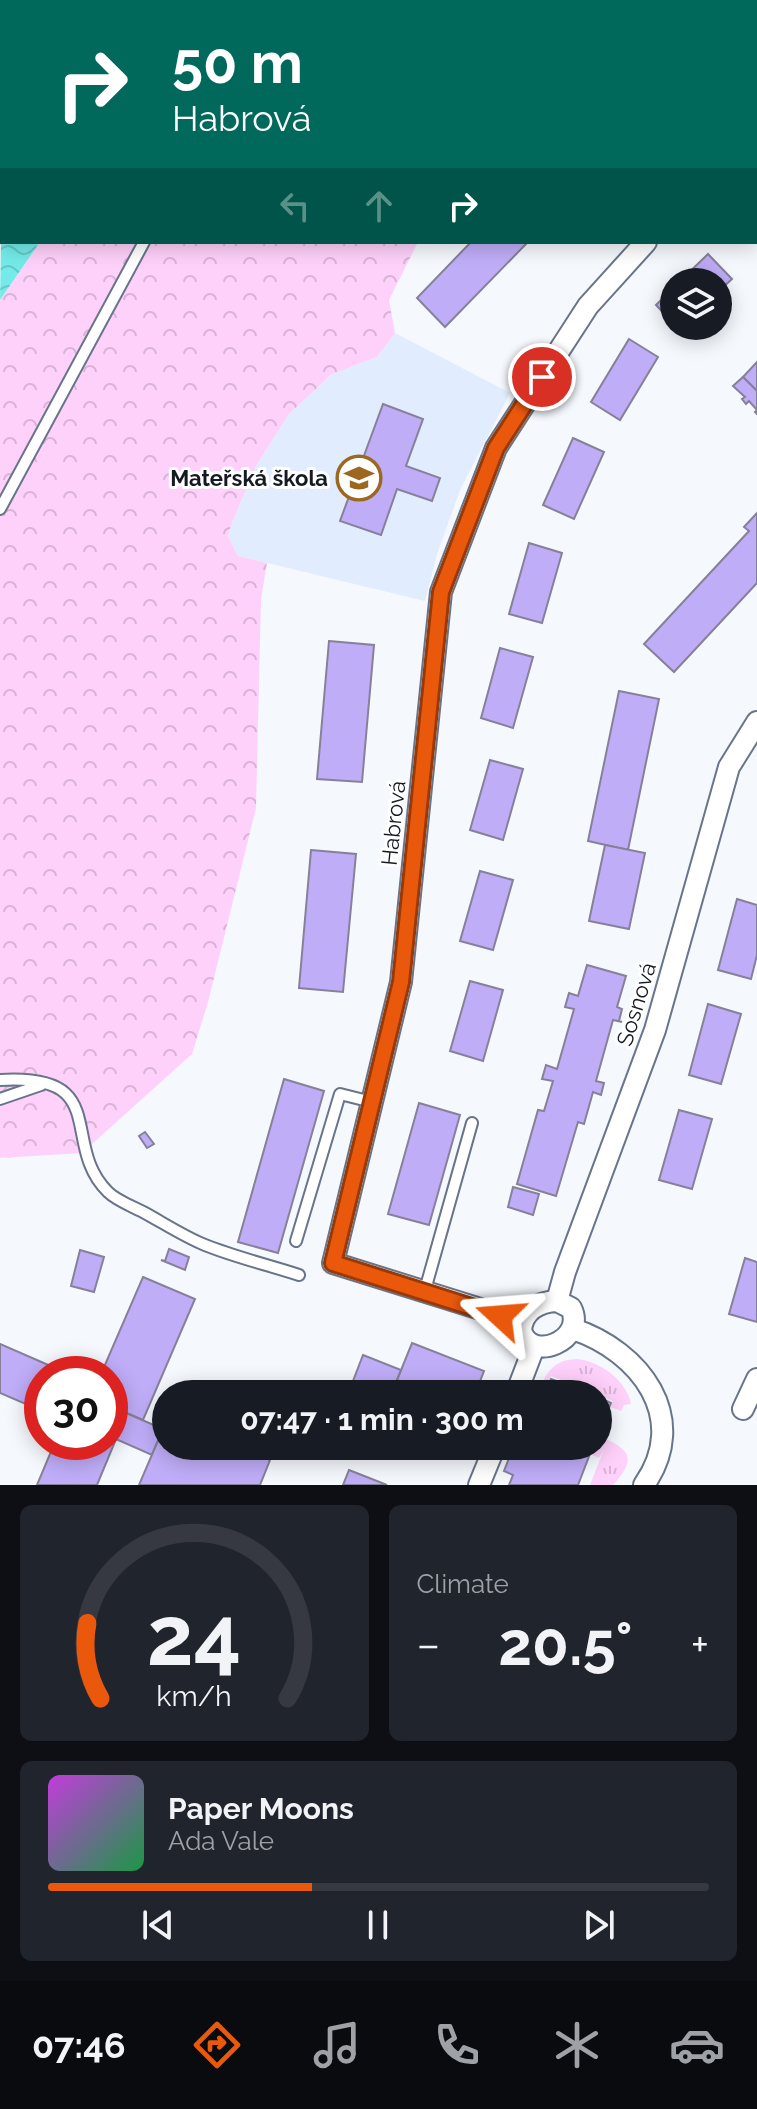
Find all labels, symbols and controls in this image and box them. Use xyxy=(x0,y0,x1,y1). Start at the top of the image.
text: 50 m xyxy=(172,30,303,96)
icon: right xyxy=(40,32,144,136)
text: Habrová xyxy=(172,97,311,139)
icon: left xyxy=(273,184,317,228)
icon: ahead xyxy=(357,184,401,228)
icon: right xyxy=(441,184,485,228)
map controls xyxy=(660,268,732,340)
button: layers xyxy=(660,268,732,340)
pin xyxy=(508,343,576,411)
icon: arrive xyxy=(520,355,564,399)
school or university icon: Mateřská škola xyxy=(335,454,383,502)
place label: Mateřská škola xyxy=(170,465,328,491)
street label: Habrová xyxy=(376,779,410,867)
street label: Sosnová xyxy=(611,959,661,1049)
position arrow xyxy=(458,1274,542,1358)
speed limit sign: 30 xyxy=(24,1356,128,1460)
text: 07:47 · 1 min · 300 m xyxy=(240,1402,524,1437)
text: Climate xyxy=(417,1569,509,1599)
text: 24 xyxy=(147,1587,241,1684)
text: 20.5° xyxy=(498,1609,633,1679)
text: − xyxy=(417,1619,440,1670)
text: + xyxy=(691,1619,709,1670)
text: km/h xyxy=(157,1679,232,1713)
text: Paper Moons xyxy=(168,1791,354,1826)
text: Ada Vale xyxy=(168,1826,274,1856)
icon: previous xyxy=(136,1903,180,1947)
icon: pause xyxy=(356,1903,400,1947)
icon: next xyxy=(577,1903,621,1947)
icon: directions xyxy=(189,2017,245,2073)
icon: music xyxy=(309,2017,365,2073)
icon: phone xyxy=(429,2017,485,2073)
icon: climate xyxy=(549,2017,605,2073)
icon: car xyxy=(669,2017,725,2073)
text: 07:46 xyxy=(32,2024,126,2066)

